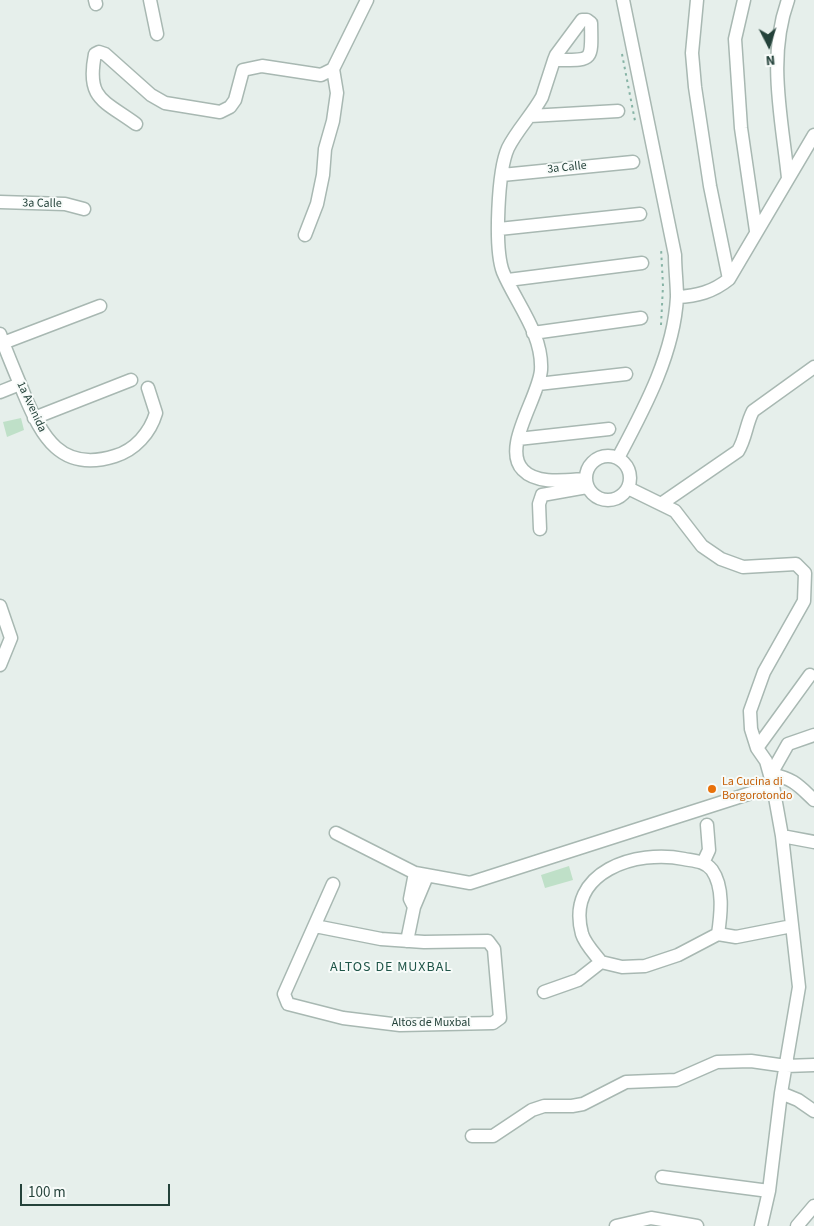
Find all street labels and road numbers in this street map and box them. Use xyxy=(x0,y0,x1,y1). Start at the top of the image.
street label: 3a Calle xyxy=(547,159,587,177)
street label: 3a Calle xyxy=(22,196,62,212)
street label: 1a Avenida xyxy=(13,379,49,435)
street label: Altos de Muxbal xyxy=(392,1016,470,1030)

